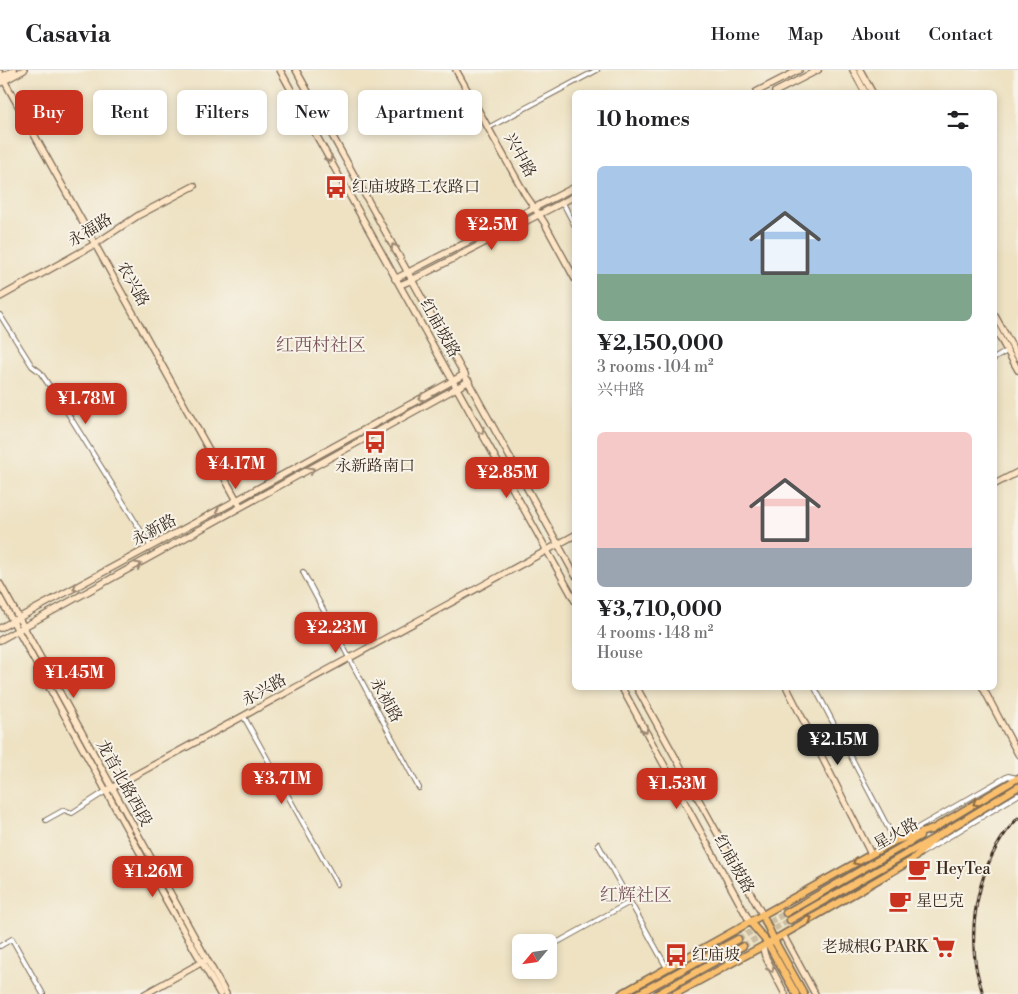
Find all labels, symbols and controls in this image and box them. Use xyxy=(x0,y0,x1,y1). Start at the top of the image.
text: Casavia xyxy=(25,20,111,50)
text: Home xyxy=(711,23,760,46)
text: Map xyxy=(788,23,824,46)
text: About xyxy=(852,23,901,46)
text: Contact xyxy=(929,23,993,46)
chip: Buy xyxy=(15,90,83,135)
chip: Rent xyxy=(93,90,167,135)
chip: Filters xyxy=(177,90,267,135)
chip: New xyxy=(277,90,348,135)
chip: Apartment xyxy=(358,90,482,135)
icon: filters xyxy=(944,106,972,134)
text: 10 homes xyxy=(597,107,690,133)
street label: 兴中路 xyxy=(500,129,540,181)
one-way arrow xyxy=(323,153,333,162)
bus stop icon: 红庙坡路工农路口 xyxy=(323,174,349,200)
place label: 红庙坡路工农路口 xyxy=(352,177,480,197)
icon: home xyxy=(740,198,830,288)
pin: ¥2.5M xyxy=(457,208,527,251)
street label: 永福路 xyxy=(64,209,116,251)
text: ¥2.5M xyxy=(466,215,518,235)
one-way arrow xyxy=(391,243,401,252)
street label: 农兴路 xyxy=(113,258,153,310)
street label: 红庙坡路 xyxy=(416,295,464,361)
text: ¥2,150,000 xyxy=(597,331,724,357)
district label: 红西村社区 xyxy=(276,334,366,357)
text: 3 rooms · 104 m² xyxy=(597,357,714,377)
text: 兴中路 xyxy=(597,380,645,400)
pin: ¥1.78M xyxy=(45,382,127,425)
text: ¥1.78M xyxy=(57,389,115,409)
one-way arrow xyxy=(418,391,427,401)
one-way arrow xyxy=(475,425,485,434)
bus stop icon: 永新路南口 xyxy=(362,429,388,455)
pin: ¥4.17M xyxy=(195,448,277,490)
text: ¥4.17M xyxy=(207,454,265,474)
place label: 永新路南口 xyxy=(335,456,415,476)
pin: ¥2.85M xyxy=(466,456,548,499)
text: ¥2.85M xyxy=(476,463,538,483)
icon: home xyxy=(740,465,830,555)
one-way arrow xyxy=(305,466,314,476)
one-way arrow xyxy=(215,504,224,514)
street label: 永新路 xyxy=(128,510,180,550)
one-way arrow xyxy=(132,561,141,571)
one-way arrow xyxy=(72,582,81,592)
text: ¥3,710,000 xyxy=(597,597,722,623)
pin: ¥2.23M xyxy=(295,612,377,654)
text: ¥2.23M xyxy=(305,618,367,638)
text: 4 rooms · 148 m² xyxy=(597,623,713,643)
text: House xyxy=(597,643,643,663)
pin: ¥1.45M xyxy=(33,656,115,699)
text: ¥1.45M xyxy=(44,663,104,683)
street label: 永兴路 xyxy=(238,670,290,710)
street label: 永祯路 xyxy=(366,674,406,726)
pin: ¥2.15M xyxy=(797,724,879,766)
one-way arrow xyxy=(639,725,649,734)
text: ¥2.15M xyxy=(808,730,868,750)
street label: 龙首北路西段 xyxy=(92,736,156,830)
pin: ¥3.71M xyxy=(241,762,323,805)
pin: ¥1.53M xyxy=(636,768,718,810)
text: ¥3.71M xyxy=(253,769,311,789)
text: ¥1.53M xyxy=(648,774,706,794)
one-way arrow xyxy=(973,797,982,807)
street label: 星火路 xyxy=(870,814,922,854)
street label: 红庙坡路 xyxy=(710,831,758,897)
one-way arrow xyxy=(853,855,862,865)
pin: ¥1.26M xyxy=(112,856,194,898)
cafe icon: HeyTea xyxy=(906,856,932,882)
place label: HeyTea xyxy=(936,859,991,879)
text: ¥1.26M xyxy=(123,862,183,882)
district label: 红辉社区 xyxy=(600,884,672,907)
cafe icon: 星巴克 xyxy=(887,888,913,914)
place label: 星巴克 xyxy=(916,891,964,911)
one-way arrow xyxy=(803,915,812,925)
north arrow xyxy=(512,934,558,979)
map controls xyxy=(512,934,557,979)
supermarket icon: 老城根G PARK xyxy=(931,934,957,960)
place label: 老城根G PARK xyxy=(822,937,929,957)
bus stop icon: 红庙坡 xyxy=(663,942,689,968)
place label: 红庙坡 xyxy=(692,945,740,965)
one-way arrow xyxy=(765,963,775,972)

